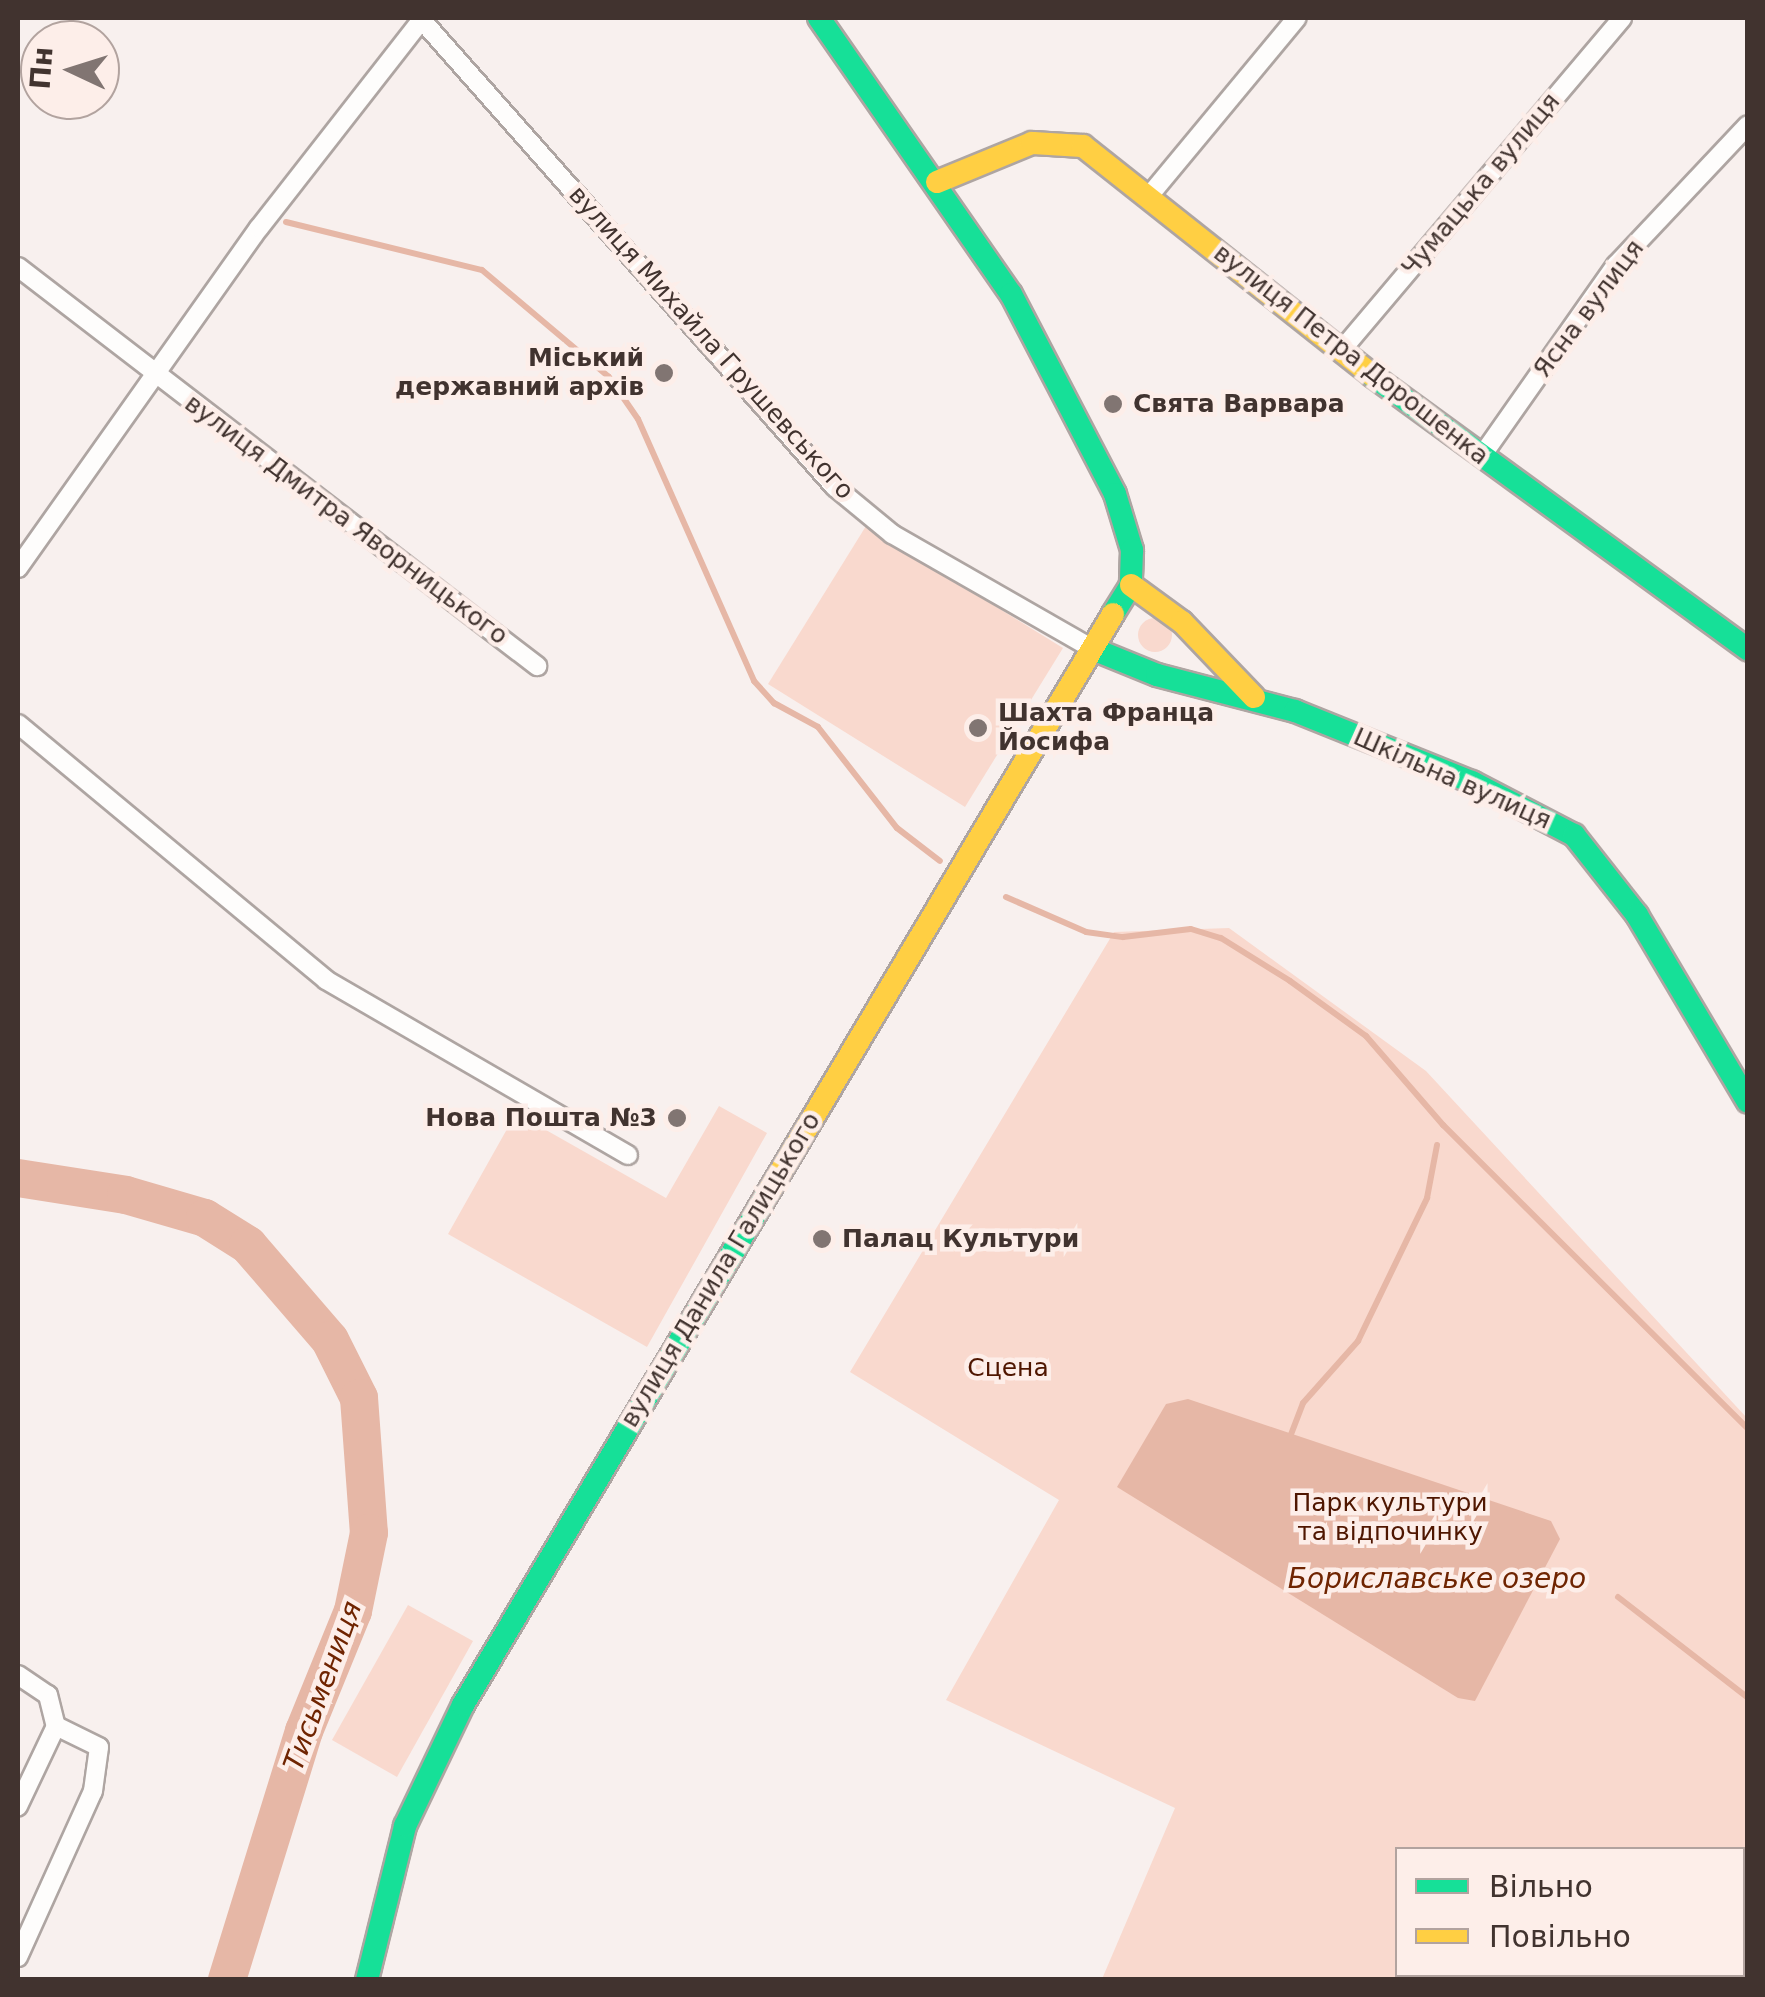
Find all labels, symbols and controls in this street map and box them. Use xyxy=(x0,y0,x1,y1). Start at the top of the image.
north arrow xyxy=(20,20,120,120)
text: Пн xyxy=(24,46,60,91)
street label: Чумацька вулиця xyxy=(1396,87,1566,283)
street label: вулиця Михайла Грушевського xyxy=(562,180,860,506)
street label: Ясна вулиця xyxy=(1528,234,1650,384)
street label: вулиця Петра Дорошенка xyxy=(1208,238,1494,472)
place label: Міський державний архів xyxy=(395,344,644,403)
marker: Міський державний архів xyxy=(653,362,675,384)
street label: вулиця Дмитра Яворницького xyxy=(179,389,513,651)
place label: Свята Варвара xyxy=(1133,389,1345,419)
marker: Свята Варвара xyxy=(1102,393,1124,415)
place label: Шахта Франца Йосифа xyxy=(998,699,1214,758)
marker: Шахта Франца Йосифа xyxy=(967,717,989,739)
street label: Шкільна вулиця xyxy=(1349,722,1555,836)
place label: Нова Пошта №3 xyxy=(425,1103,657,1133)
street label: вулиця Данила Галицького xyxy=(615,1107,827,1433)
marker: Нова Пошта №3 xyxy=(666,1107,688,1129)
place label: Палац Культури xyxy=(842,1224,1079,1254)
marker: Палац Культури xyxy=(811,1228,833,1250)
park label: Сцена xyxy=(967,1353,1049,1383)
park label: Парк культури та відпочинку xyxy=(1292,1489,1488,1548)
water label: Бориславське озеро xyxy=(1288,1562,1586,1596)
water label: Тисьмениця xyxy=(277,1597,369,1775)
legend xyxy=(1395,1847,1745,1977)
text: Вільно xyxy=(1489,1869,1593,1904)
text: Повільно xyxy=(1489,1919,1631,1954)

